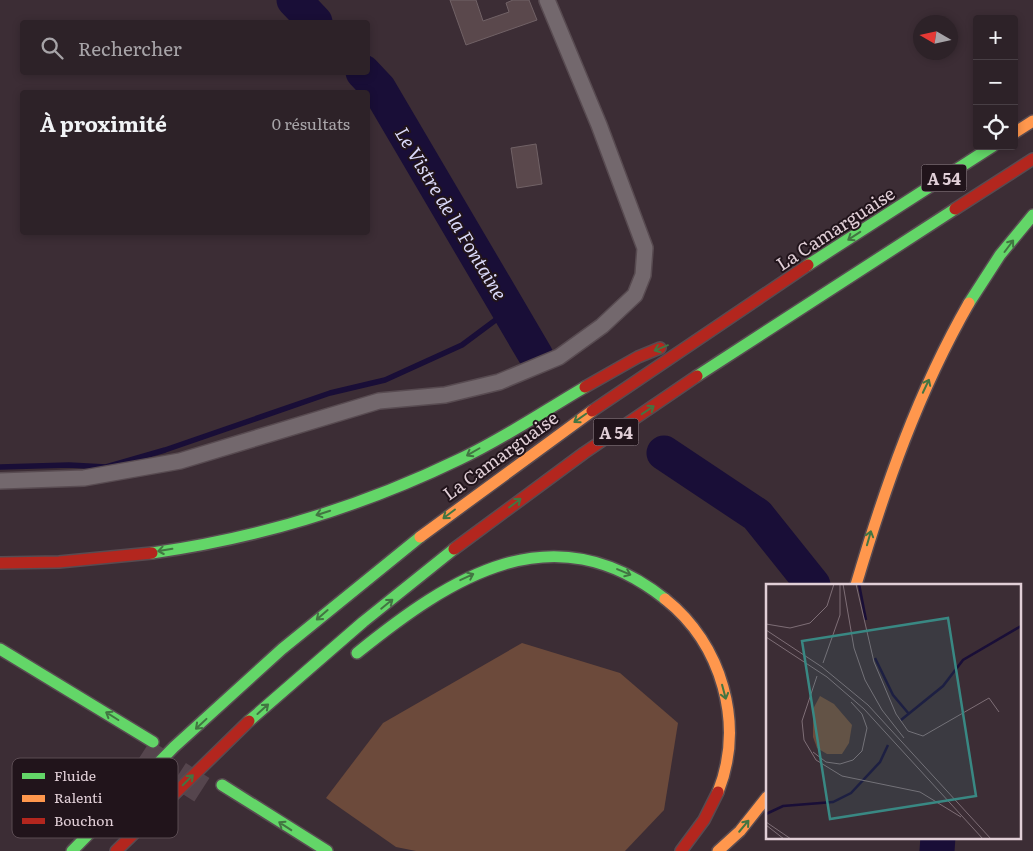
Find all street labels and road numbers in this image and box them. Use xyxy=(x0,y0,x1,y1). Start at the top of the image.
road number: A 54 xyxy=(922,164,966,192)
street label: La Camarguaise xyxy=(770,179,900,277)
street label: La Camarguaise xyxy=(437,404,563,506)
road number: A 54 xyxy=(594,418,638,446)

